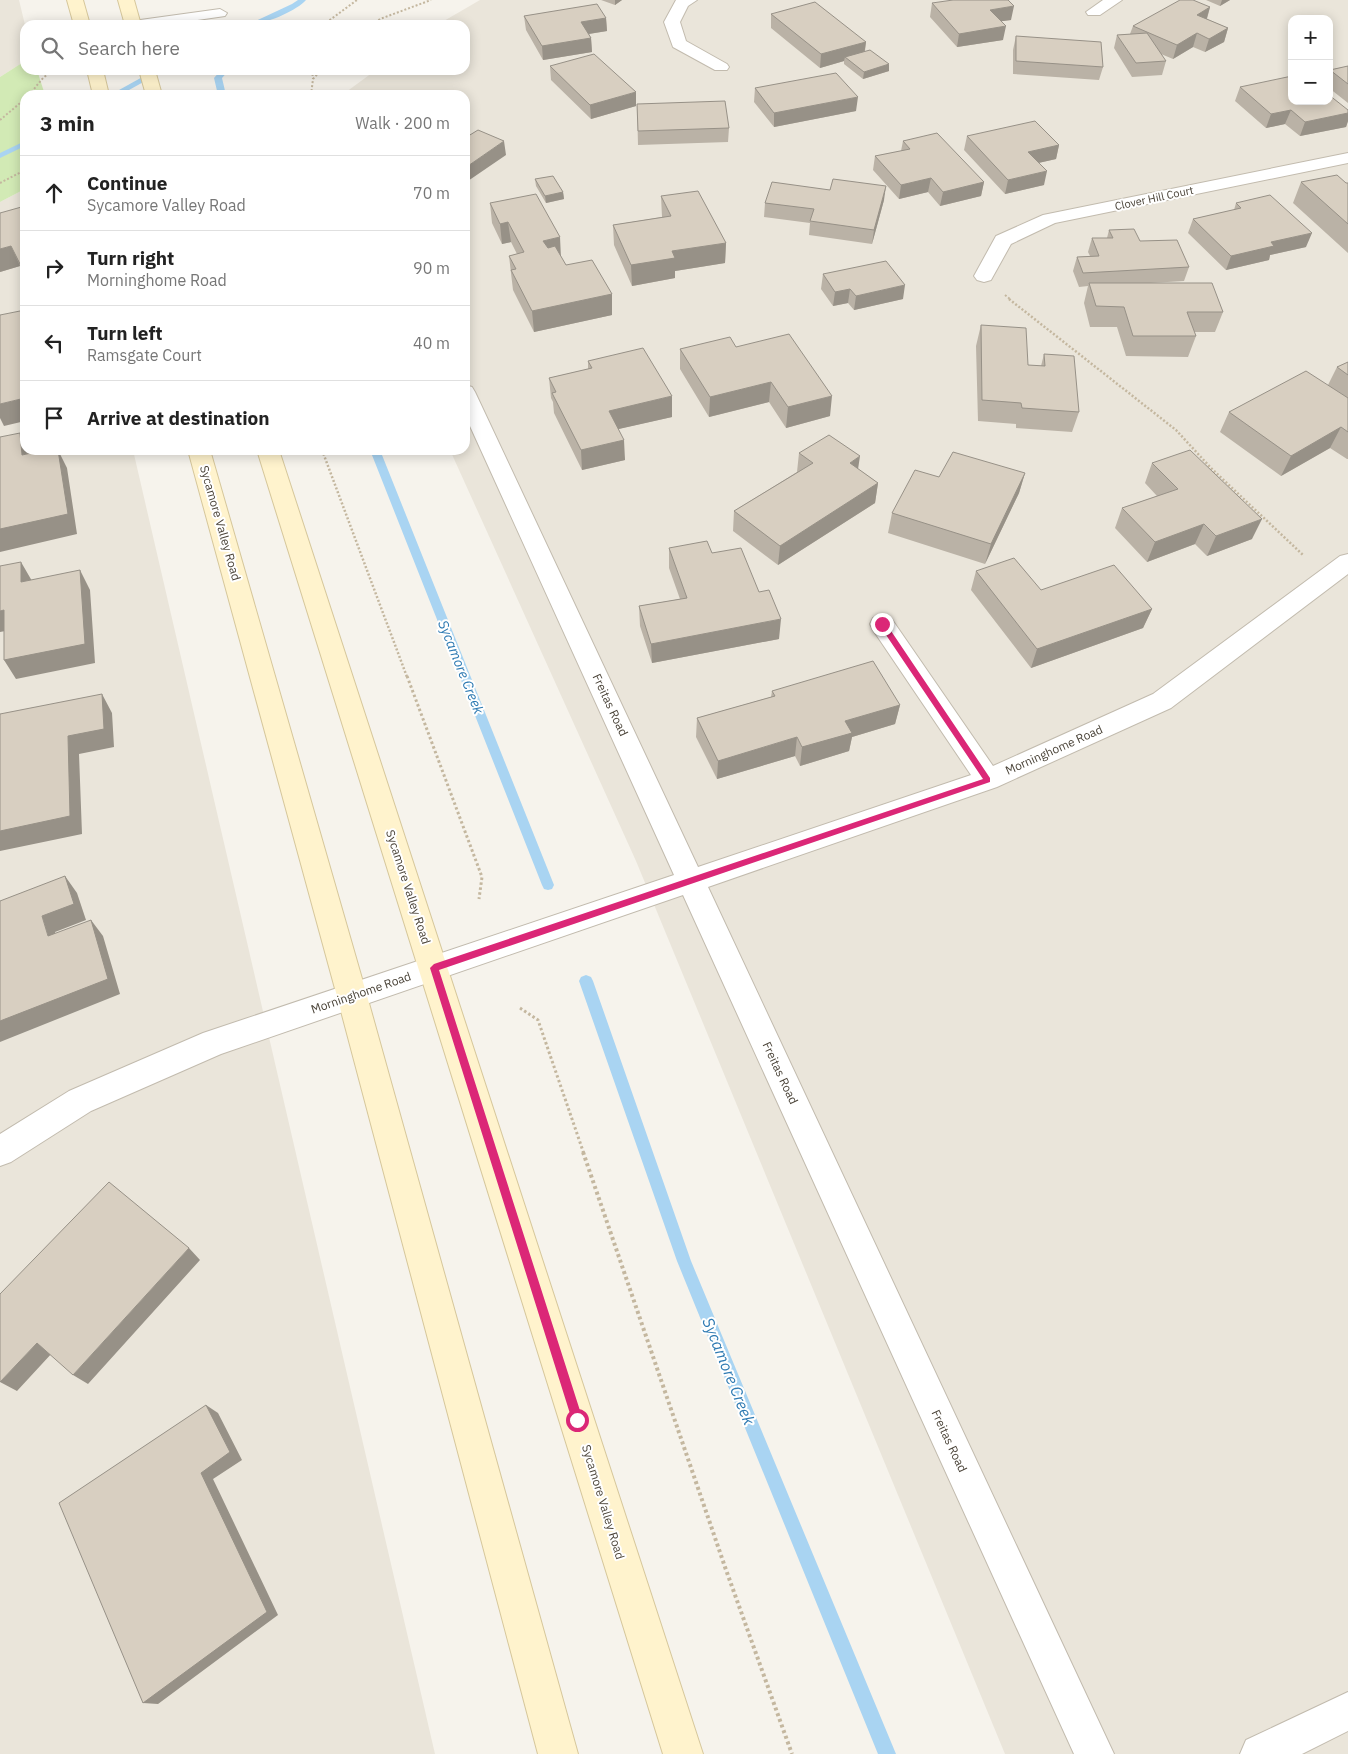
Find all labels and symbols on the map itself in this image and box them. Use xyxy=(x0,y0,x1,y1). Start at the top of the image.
street label: Clover Hill Court xyxy=(1113,183,1195,213)
street label: Sycamore Valley Road xyxy=(197,464,244,582)
route end xyxy=(871,613,894,636)
water label: Sycamore Creek xyxy=(434,617,488,717)
street label: Freitas Road xyxy=(589,671,631,738)
street label: Morninghome Road xyxy=(1003,721,1105,778)
street label: Sycamore Valley Road xyxy=(383,828,434,946)
street label: Morninghome Road xyxy=(309,968,413,1017)
street label: Freitas Road xyxy=(759,1039,801,1106)
water label: Sycamore Creek xyxy=(698,1314,760,1428)
street label: Freitas Road xyxy=(928,1407,970,1474)
route start xyxy=(566,1409,589,1432)
street label: Sycamore Valley Road xyxy=(579,1443,628,1561)

